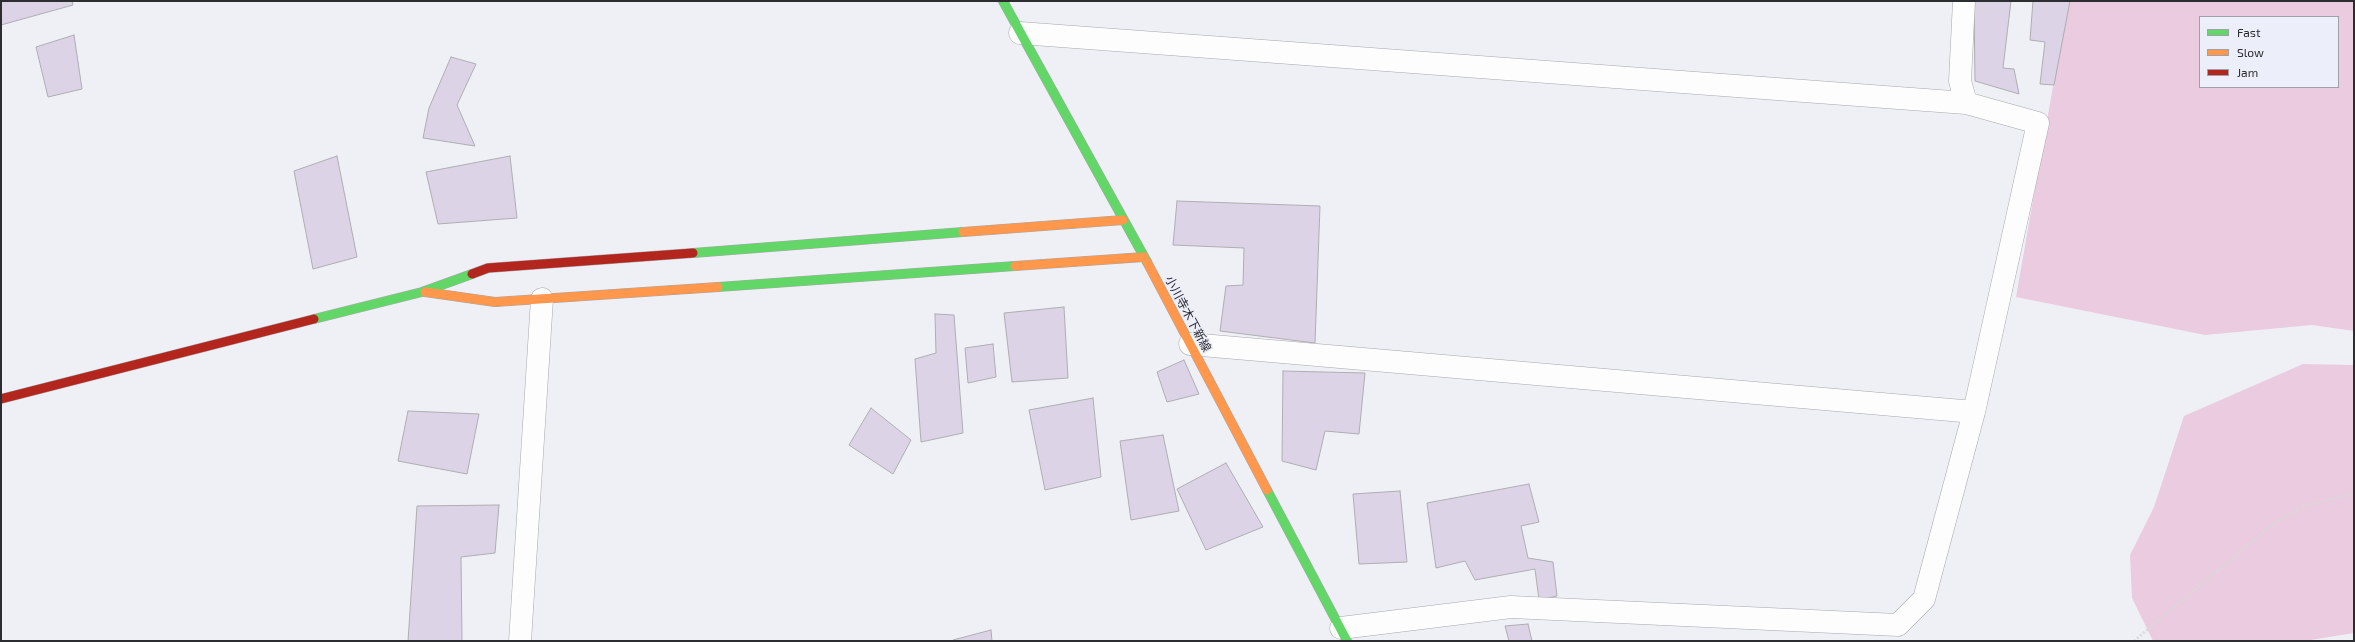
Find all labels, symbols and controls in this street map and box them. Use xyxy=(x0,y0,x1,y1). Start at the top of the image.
legend xyxy=(2199,16,2339,88)
text: Fast xyxy=(2237,25,2260,39)
text: Slow xyxy=(2237,45,2264,59)
text: Jam xyxy=(2237,65,2258,79)
street label: 小川寺木下新線 xyxy=(1162,274,1214,354)

